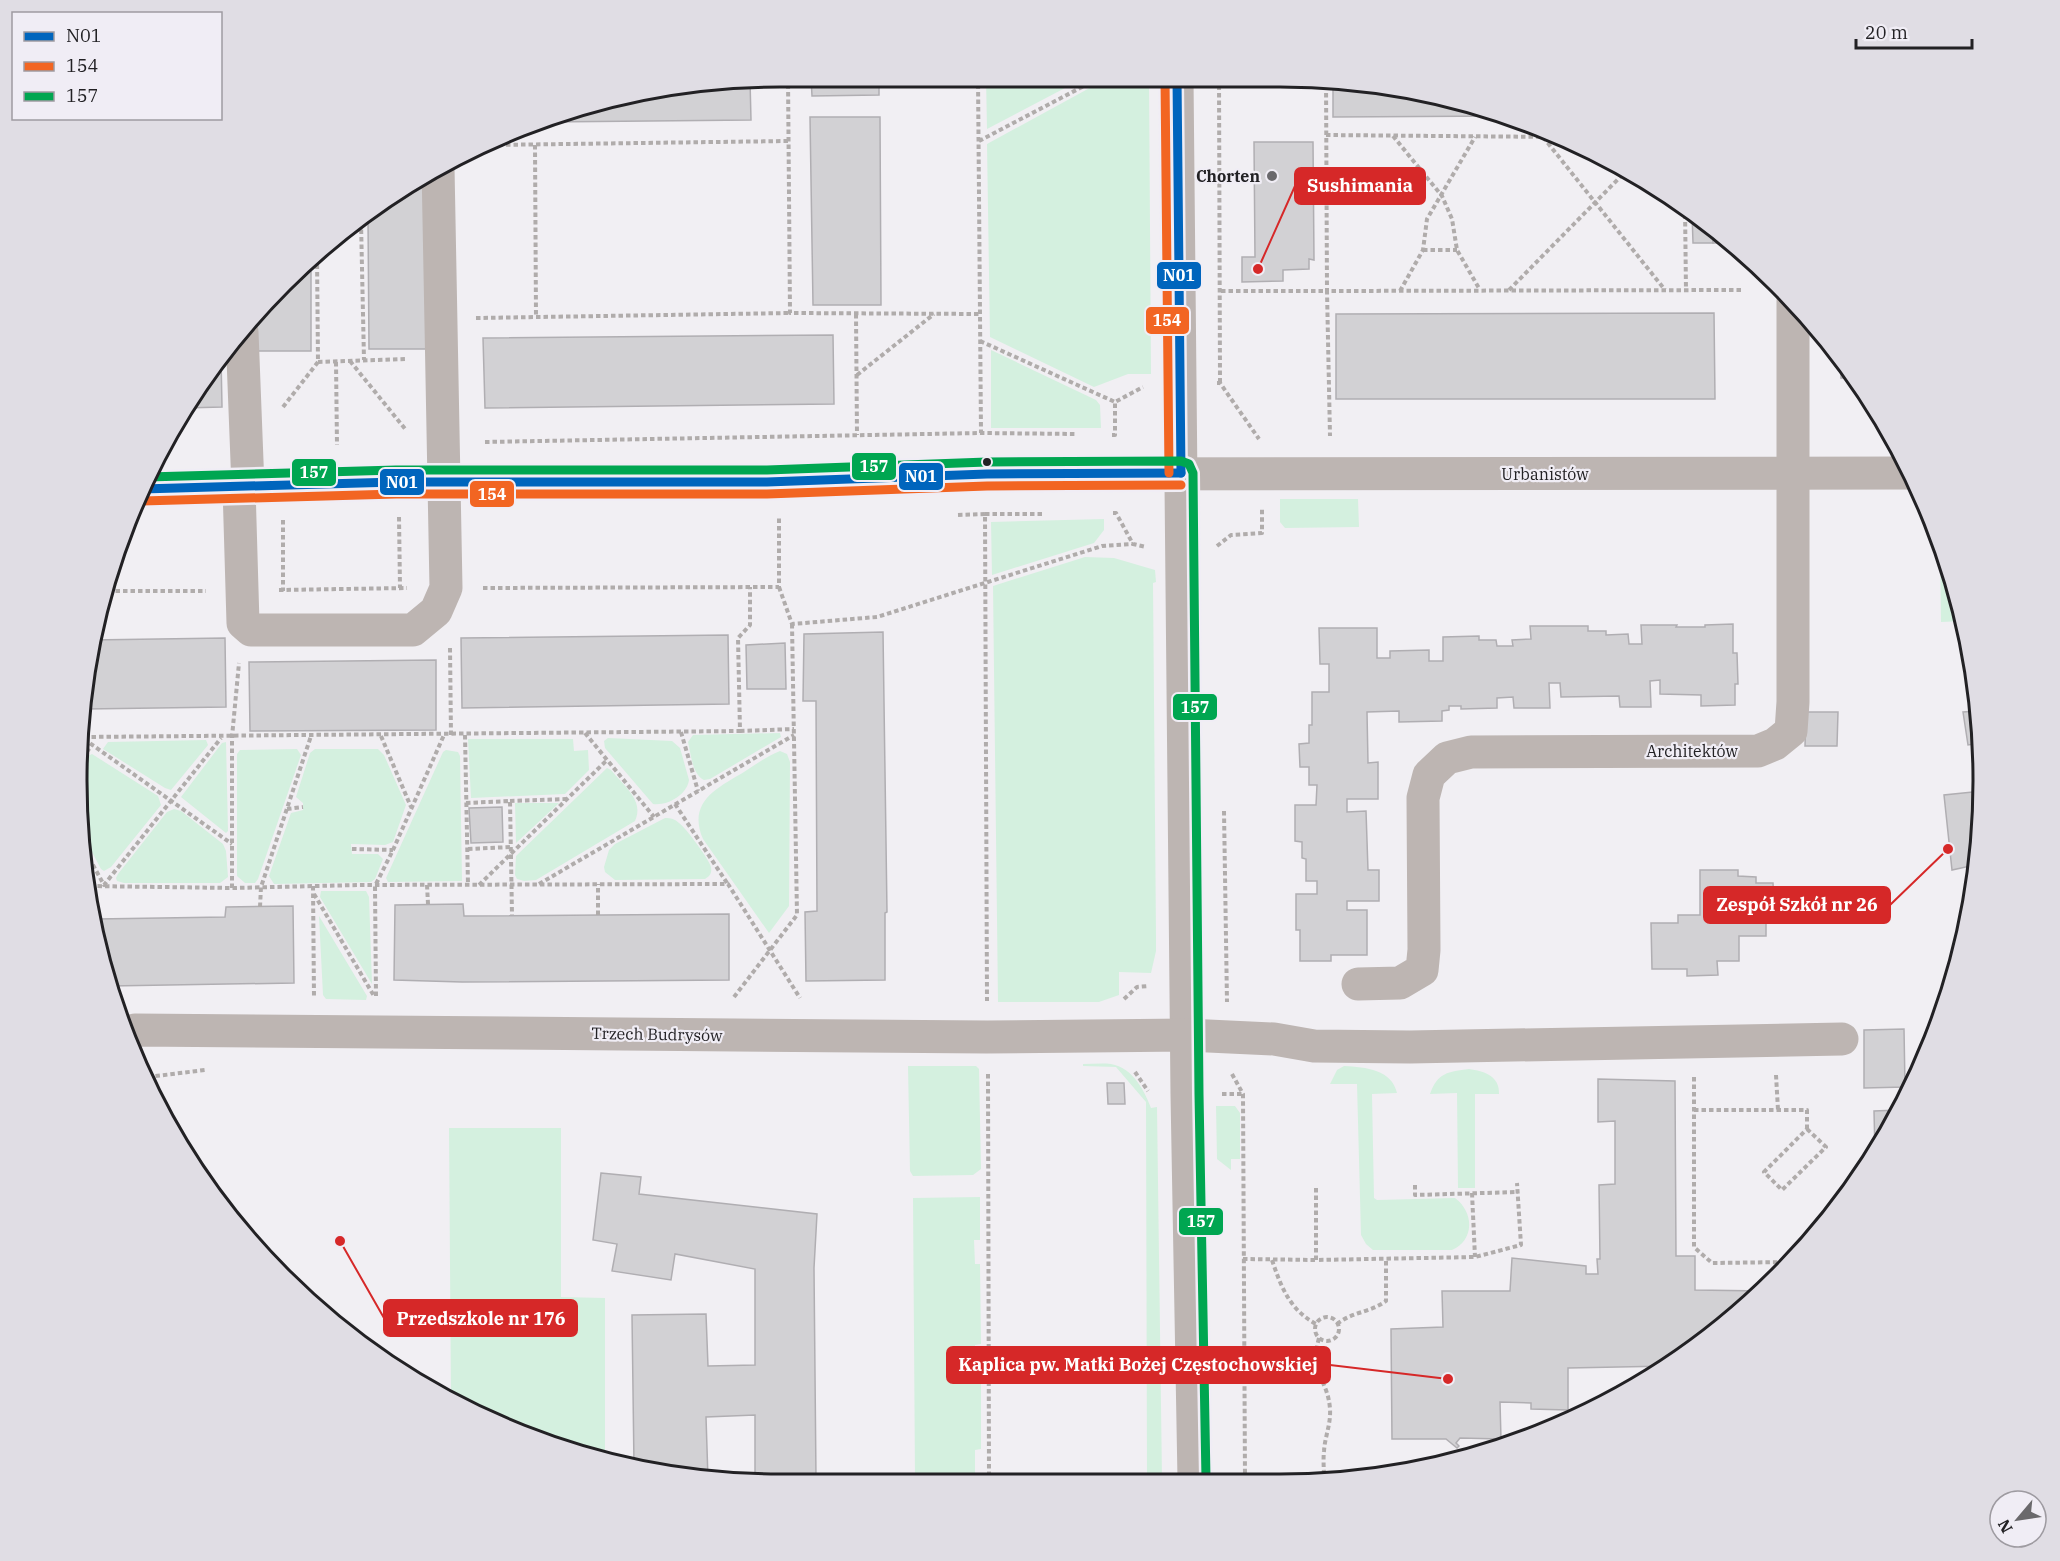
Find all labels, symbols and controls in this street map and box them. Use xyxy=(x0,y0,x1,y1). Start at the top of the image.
legend xyxy=(12,12,222,120)
scale bar xyxy=(1856,12,1972,50)
text: 20 m xyxy=(1865,21,1908,44)
text: N01 xyxy=(66,24,102,47)
text: 154 xyxy=(66,54,98,77)
text: 157 xyxy=(66,84,98,107)
place label: Chorten xyxy=(1196,166,1260,186)
callout: Sushimania xyxy=(1295,168,1425,204)
marker: Chorten xyxy=(1265,169,1279,183)
text: Sushimania xyxy=(1307,174,1413,197)
line badge: N01 xyxy=(1156,261,1202,290)
text: N01 xyxy=(1163,265,1195,285)
line badge: 154 xyxy=(1145,306,1190,335)
text: 154 xyxy=(1153,310,1182,330)
line badge: 157 xyxy=(851,452,897,481)
text: 157 xyxy=(860,456,888,476)
unlabelled marker xyxy=(981,456,993,468)
line badge: 157 xyxy=(291,458,337,487)
text: 157 xyxy=(300,462,328,482)
line badge: N01 xyxy=(898,462,944,491)
street label: Urbanistów xyxy=(1501,464,1589,484)
text: N01 xyxy=(905,466,937,486)
line badge: N01 xyxy=(379,468,425,496)
text: N01 xyxy=(386,472,418,492)
line badge: 154 xyxy=(469,480,515,508)
text: 154 xyxy=(478,484,507,504)
line badge: 157 xyxy=(1172,693,1218,721)
text: 157 xyxy=(1181,697,1209,717)
street label: Architektów xyxy=(1646,741,1738,761)
callout: Zespół Szkół nr 26 xyxy=(1704,887,1890,923)
text: Zespół Szkół nr 26 xyxy=(1716,893,1878,916)
street label: Trzech Budrysów xyxy=(591,1023,723,1045)
line badge: 157 xyxy=(1178,1207,1224,1236)
text: 157 xyxy=(1187,1211,1215,1231)
callout: Przedszkole nr 176 xyxy=(384,1300,577,1336)
text: Przedszkole nr 176 xyxy=(396,1307,566,1330)
callout: Kaplica pw. Matki Bożej Częstochowskiej xyxy=(947,1347,1330,1383)
text: Kaplica pw. Matki Bożej Częstochowskiej xyxy=(958,1353,1318,1376)
north arrow xyxy=(1988,1489,2048,1549)
text: N xyxy=(1993,1516,2017,1537)

